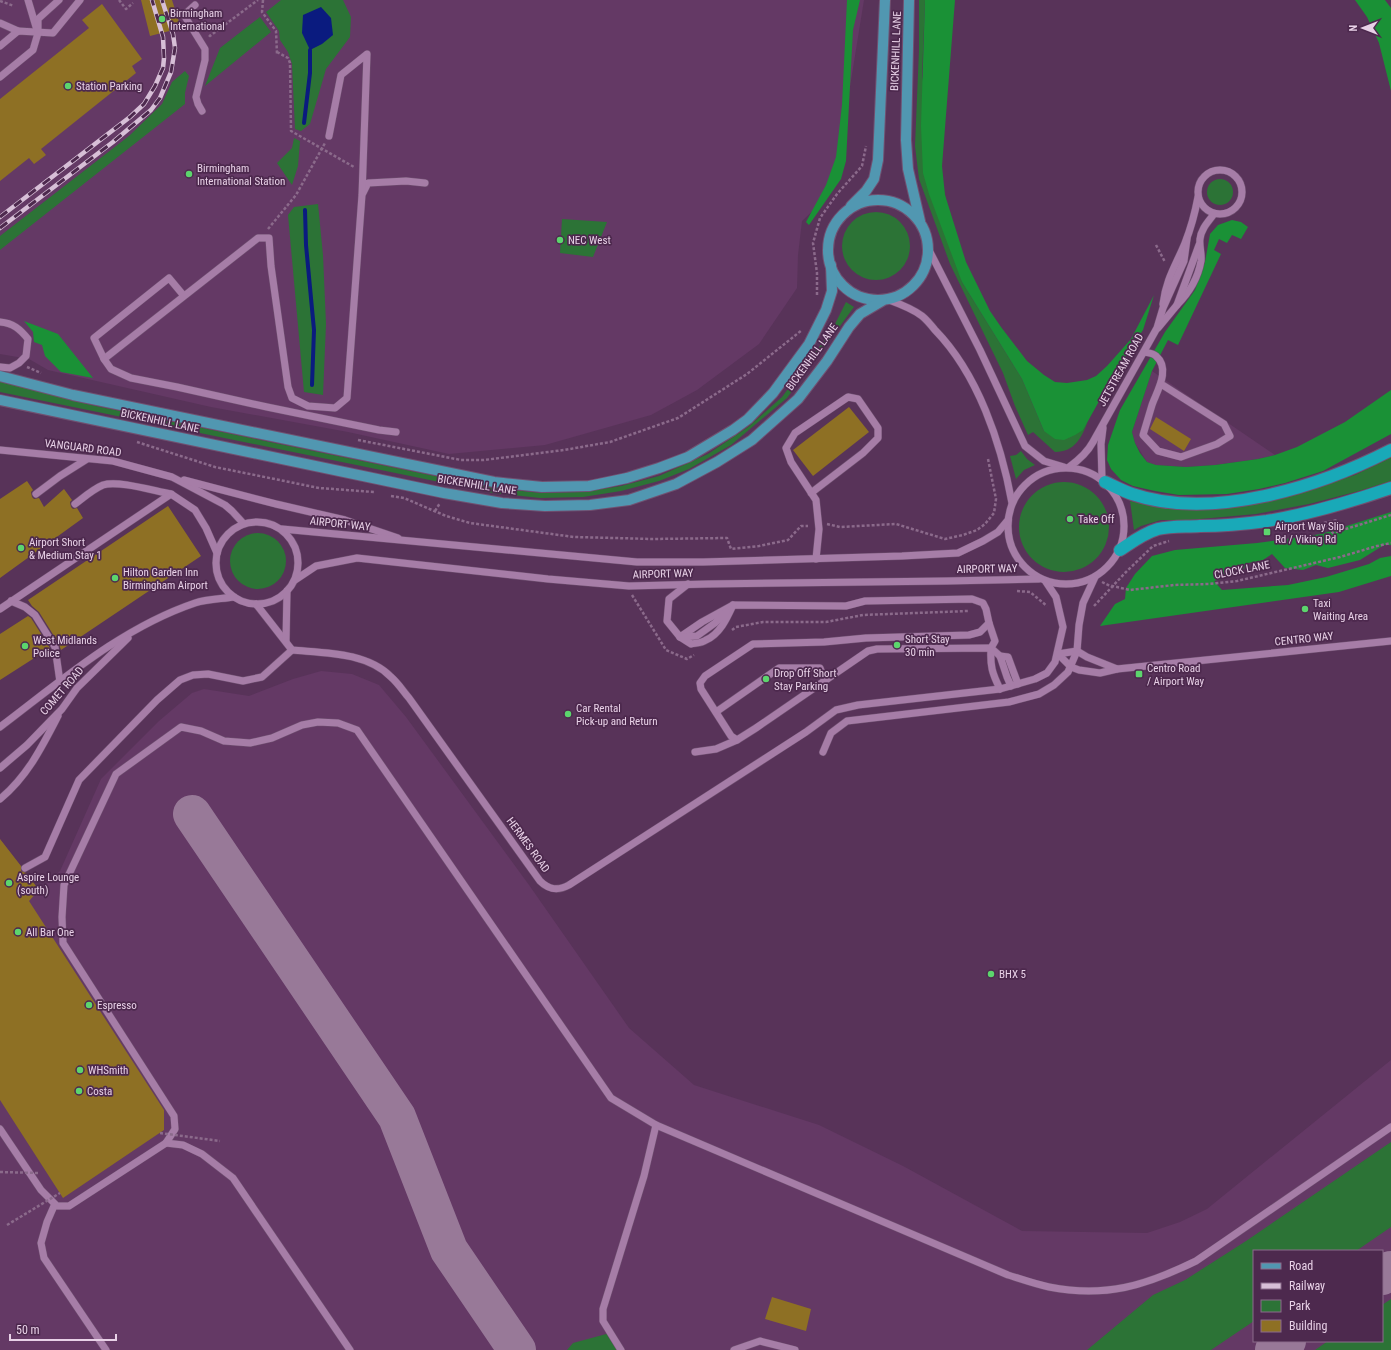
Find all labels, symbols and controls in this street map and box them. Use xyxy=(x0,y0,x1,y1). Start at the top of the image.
place label: Birmingham International xyxy=(170,7,225,33)
north arrow xyxy=(1343,8,1383,48)
street label: BICKENHILL LANE xyxy=(888,10,904,91)
marker: Birmingham International xyxy=(157,14,167,24)
text: N xyxy=(1347,24,1360,31)
place label: Station Parking xyxy=(76,80,142,93)
marker: Station Parking xyxy=(63,81,73,91)
place label: Birmingham International Station xyxy=(197,162,285,188)
marker: Birmingham International Station xyxy=(184,169,194,179)
place label: NEC West xyxy=(568,234,611,247)
marker: NEC West xyxy=(555,235,565,245)
street label: BICKENHILL LANE xyxy=(783,320,841,393)
street label: JETSTREAM ROAD xyxy=(1096,331,1146,409)
street label: BICKENHILL LANE xyxy=(120,406,201,436)
street label: VANGUARD ROAD xyxy=(44,437,122,459)
street label: BICKENHILL LANE xyxy=(437,472,518,498)
place label: Take Off xyxy=(1078,513,1115,526)
street label: AIRPORT WAY xyxy=(309,514,371,534)
marker: Take Off xyxy=(1065,514,1075,524)
place label: Airport Way Slip Rd / Viking Rd xyxy=(1275,520,1344,546)
marker: Airport Way Slip Rd / Viking Rd xyxy=(1262,527,1272,537)
place label: Airport Short & Medium Stay 1 xyxy=(29,536,102,562)
marker: Airport Short & Medium Stay 1 xyxy=(16,543,26,553)
street label: CLOCK LANE xyxy=(1213,558,1271,582)
street label: AIRPORT WAY xyxy=(956,562,1018,576)
place label: Hilton Garden Inn Birmingham Airport xyxy=(123,566,208,592)
street label: AIRPORT WAY xyxy=(632,566,694,582)
marker: Hilton Garden Inn Birmingham Airport xyxy=(110,573,120,583)
place label: Taxi Waiting Area xyxy=(1313,597,1368,623)
marker: Taxi Waiting Area xyxy=(1300,604,1310,614)
street label: CENTRO WAY xyxy=(1274,629,1334,649)
place label: Short Stay 30 min xyxy=(905,633,950,659)
place label: West Midlands Police xyxy=(33,634,97,660)
marker: Short Stay 30 min xyxy=(892,640,902,650)
marker: West Midlands Police xyxy=(20,641,30,651)
place label: Centro Road / Airport Way xyxy=(1147,662,1205,688)
street label: COMET ROAD xyxy=(37,664,87,718)
place label: Drop Off Short Stay Parking xyxy=(774,667,837,693)
marker: Centro Road / Airport Way xyxy=(1134,669,1144,679)
marker: Drop Off Short Stay Parking xyxy=(761,674,771,684)
place label: Car Rental Pick-up and Return xyxy=(576,702,657,728)
marker: Car Rental Pick-up and Return xyxy=(563,709,573,719)
street label: HERMES ROAD xyxy=(504,815,552,875)
place label: Aspire Lounge (south) xyxy=(17,871,79,897)
marker: Aspire Lounge (south) xyxy=(4,878,14,888)
place label: All Bar One xyxy=(26,926,74,939)
marker: All Bar One xyxy=(13,927,23,937)
place label: BHX 5 xyxy=(999,968,1026,981)
marker: BHX 5 xyxy=(986,969,996,979)
place label: Espresso xyxy=(97,999,137,1012)
marker: Espresso xyxy=(84,1000,94,1010)
place label: WHSmith xyxy=(88,1064,128,1077)
marker: WHSmith xyxy=(75,1065,85,1075)
place label: Costa xyxy=(87,1085,112,1098)
marker: Costa xyxy=(74,1086,84,1096)
legend xyxy=(1253,1250,1383,1342)
text: Road xyxy=(1289,1259,1313,1273)
text: Railway xyxy=(1289,1279,1325,1293)
text: Park xyxy=(1289,1299,1311,1313)
scale bar xyxy=(10,1316,116,1342)
text: Building xyxy=(1289,1319,1327,1333)
text: 50 m xyxy=(16,1323,40,1337)

